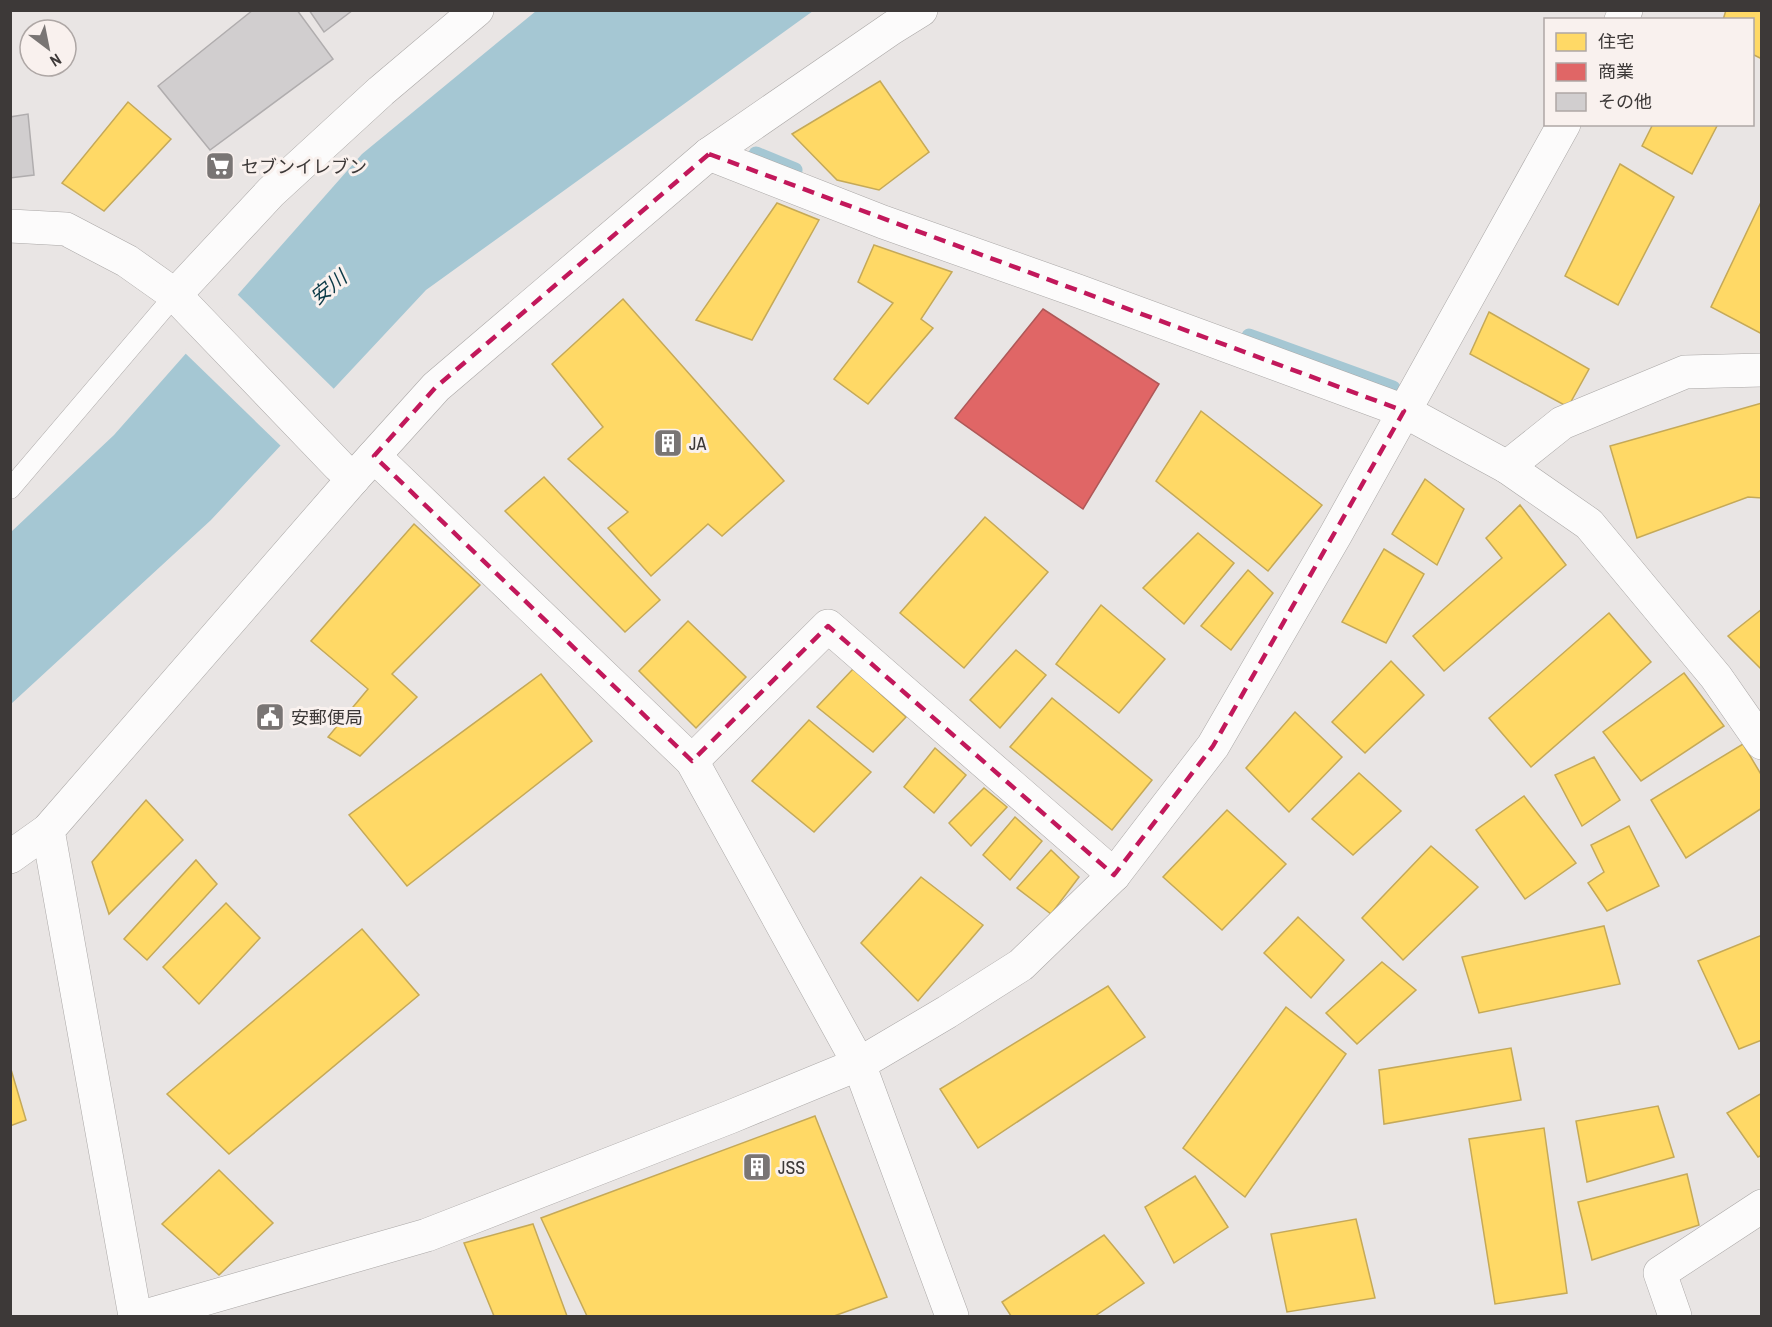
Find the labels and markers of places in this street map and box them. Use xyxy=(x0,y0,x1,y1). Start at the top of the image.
supermarket icon: セブンイレブン xyxy=(204,150,236,182)
place label: セブンイレブン xyxy=(241,154,367,179)
building icon: JA xyxy=(652,427,684,459)
place label: JA xyxy=(689,431,706,456)
public building icon: 安郵便局 xyxy=(254,701,286,733)
place label: 安郵便局 xyxy=(291,705,363,730)
building icon: JSS xyxy=(741,1151,773,1183)
place label: JSS xyxy=(778,1155,805,1180)

